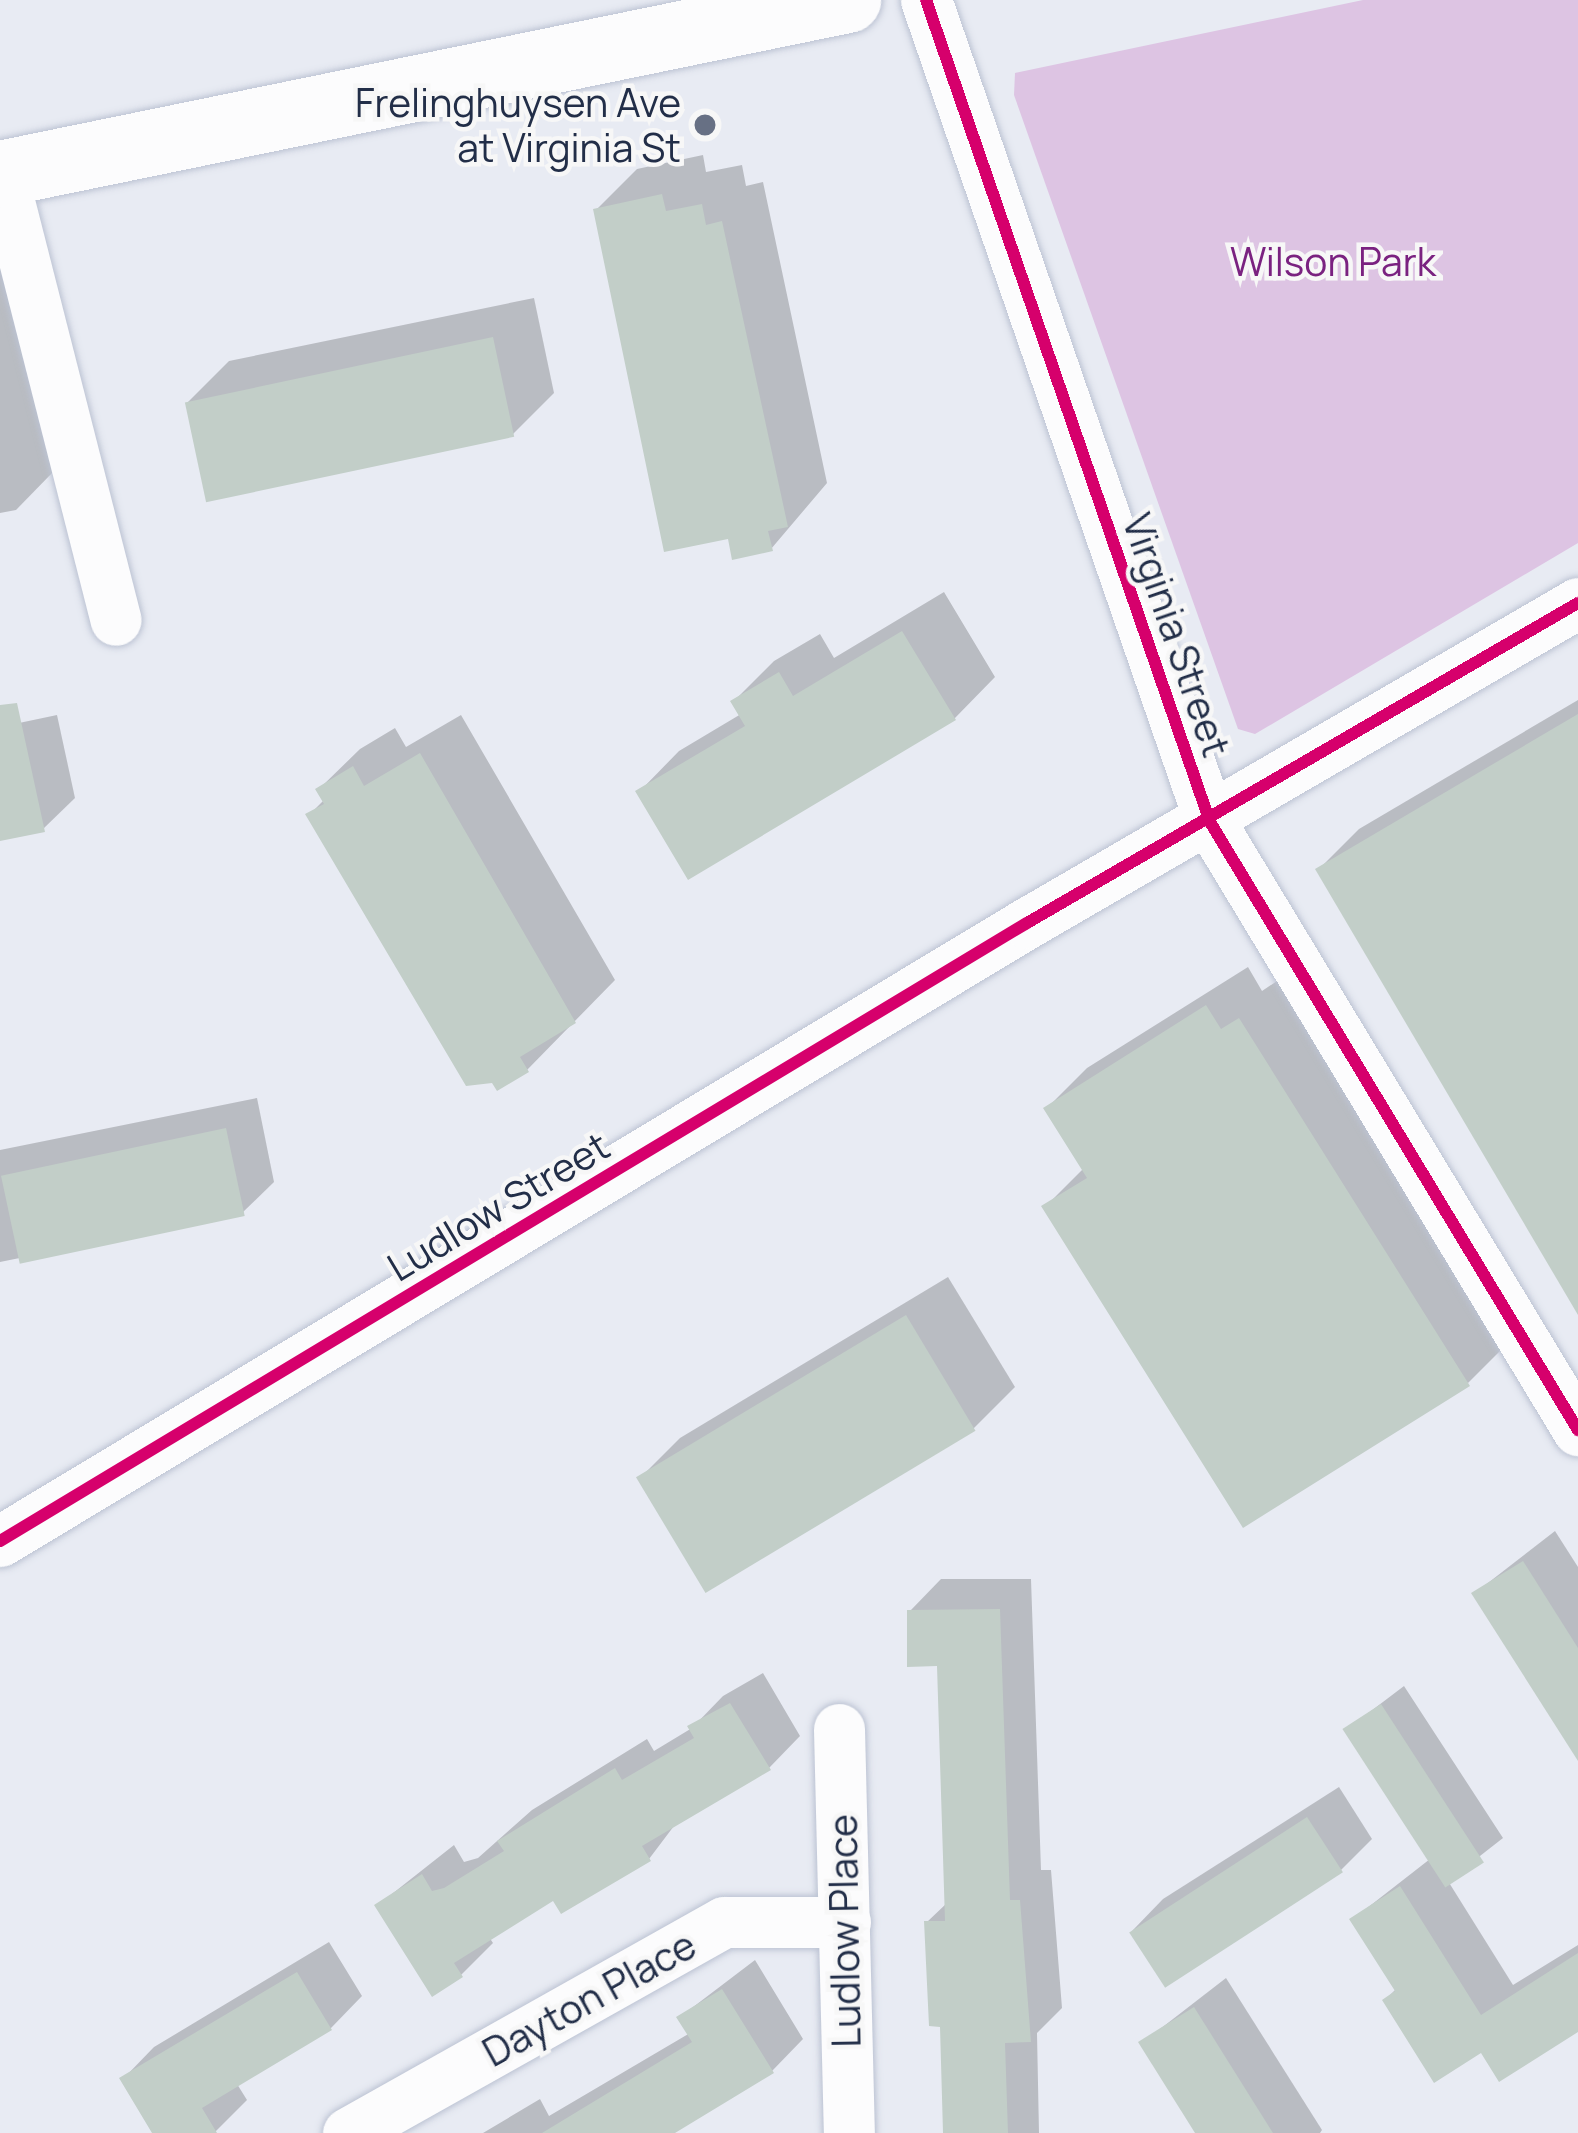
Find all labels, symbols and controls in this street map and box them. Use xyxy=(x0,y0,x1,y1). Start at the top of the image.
place label: Frelinghuysen Ave at Virginia St xyxy=(355,80,681,171)
marker: Frelinghuysen Ave at Virginia St xyxy=(692,112,718,138)
park label: Wilson Park xyxy=(1230,238,1436,284)
street label: Virginia Street xyxy=(1114,507,1240,763)
street label: Ludlow Street xyxy=(379,1122,617,1290)
street label: Ludlow Place xyxy=(819,1814,869,2048)
street label: Dayton Place xyxy=(475,1920,703,2076)

